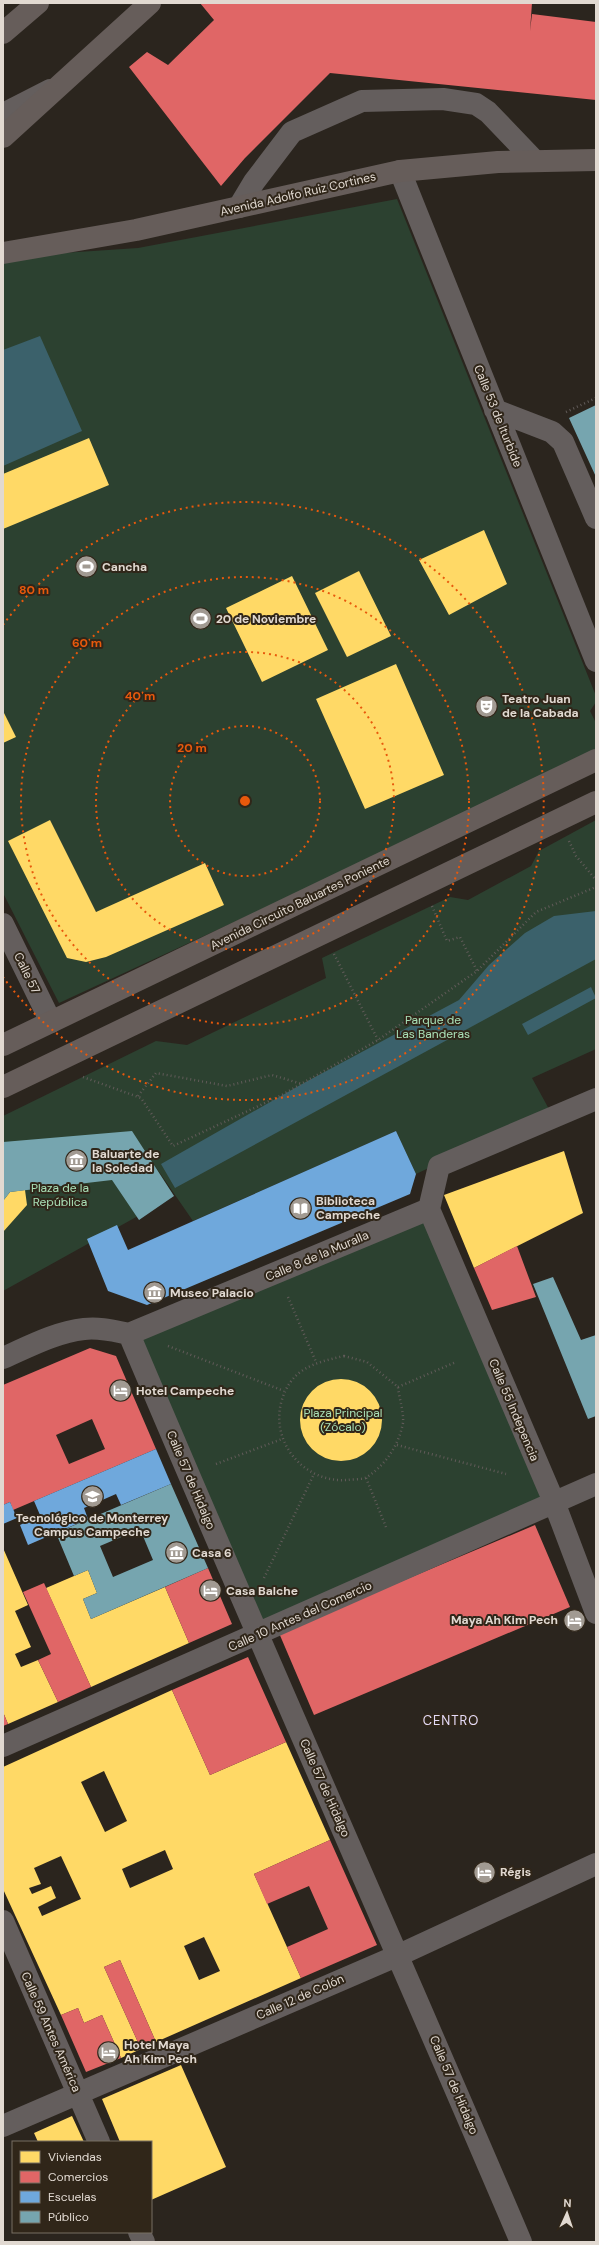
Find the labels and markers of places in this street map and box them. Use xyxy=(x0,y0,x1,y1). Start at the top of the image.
sports icon: Cancha xyxy=(74,554,100,580)
place label: Cancha xyxy=(102,559,147,575)
sports icon: 20 de Noviembre xyxy=(187,606,213,632)
place label: 20 de Noviembre xyxy=(216,611,316,627)
place label: Teatro Juan de la Cabada xyxy=(502,691,579,721)
theatre icon: Teatro Juan de la Cabada xyxy=(474,693,500,719)
centre of rings xyxy=(238,794,252,808)
place label: Baluarte de la Soledad xyxy=(92,1146,159,1176)
museum icon: Baluarte de la Soledad xyxy=(64,1148,90,1174)
place label: Biblioteca Campeche xyxy=(316,1193,380,1223)
library icon: Biblioteca Campeche xyxy=(287,1195,313,1221)
museum icon: Museo Palacio xyxy=(141,1280,167,1306)
place label: Museo Palacio xyxy=(170,1285,254,1301)
hotel icon: Hotel Campeche xyxy=(107,1378,133,1404)
place label: Hotel Campeche xyxy=(136,1383,234,1399)
school or university icon: Tecnológico de Monterrey Campus Campeche xyxy=(79,1484,105,1510)
place label: Tecnológico de Monterrey Campus Campeche xyxy=(16,1510,169,1540)
museum icon: Casa 6 xyxy=(163,1540,189,1566)
place label: Casa 6 xyxy=(192,1545,232,1561)
hotel icon: Casa Balche xyxy=(197,1578,223,1604)
place label: Casa Balche xyxy=(226,1583,298,1599)
hotel icon: Maya Ah Kim Pech xyxy=(561,1607,587,1633)
place label: Maya Ah Kim Pech xyxy=(451,1612,558,1628)
hotel icon: Régis xyxy=(471,1859,497,1885)
place label: Régis xyxy=(500,1864,531,1880)
place label: Hotel Maya Ah Kim Pech xyxy=(124,2037,197,2067)
hotel icon: Hotel Maya Ah Kim Pech xyxy=(96,2039,122,2065)

